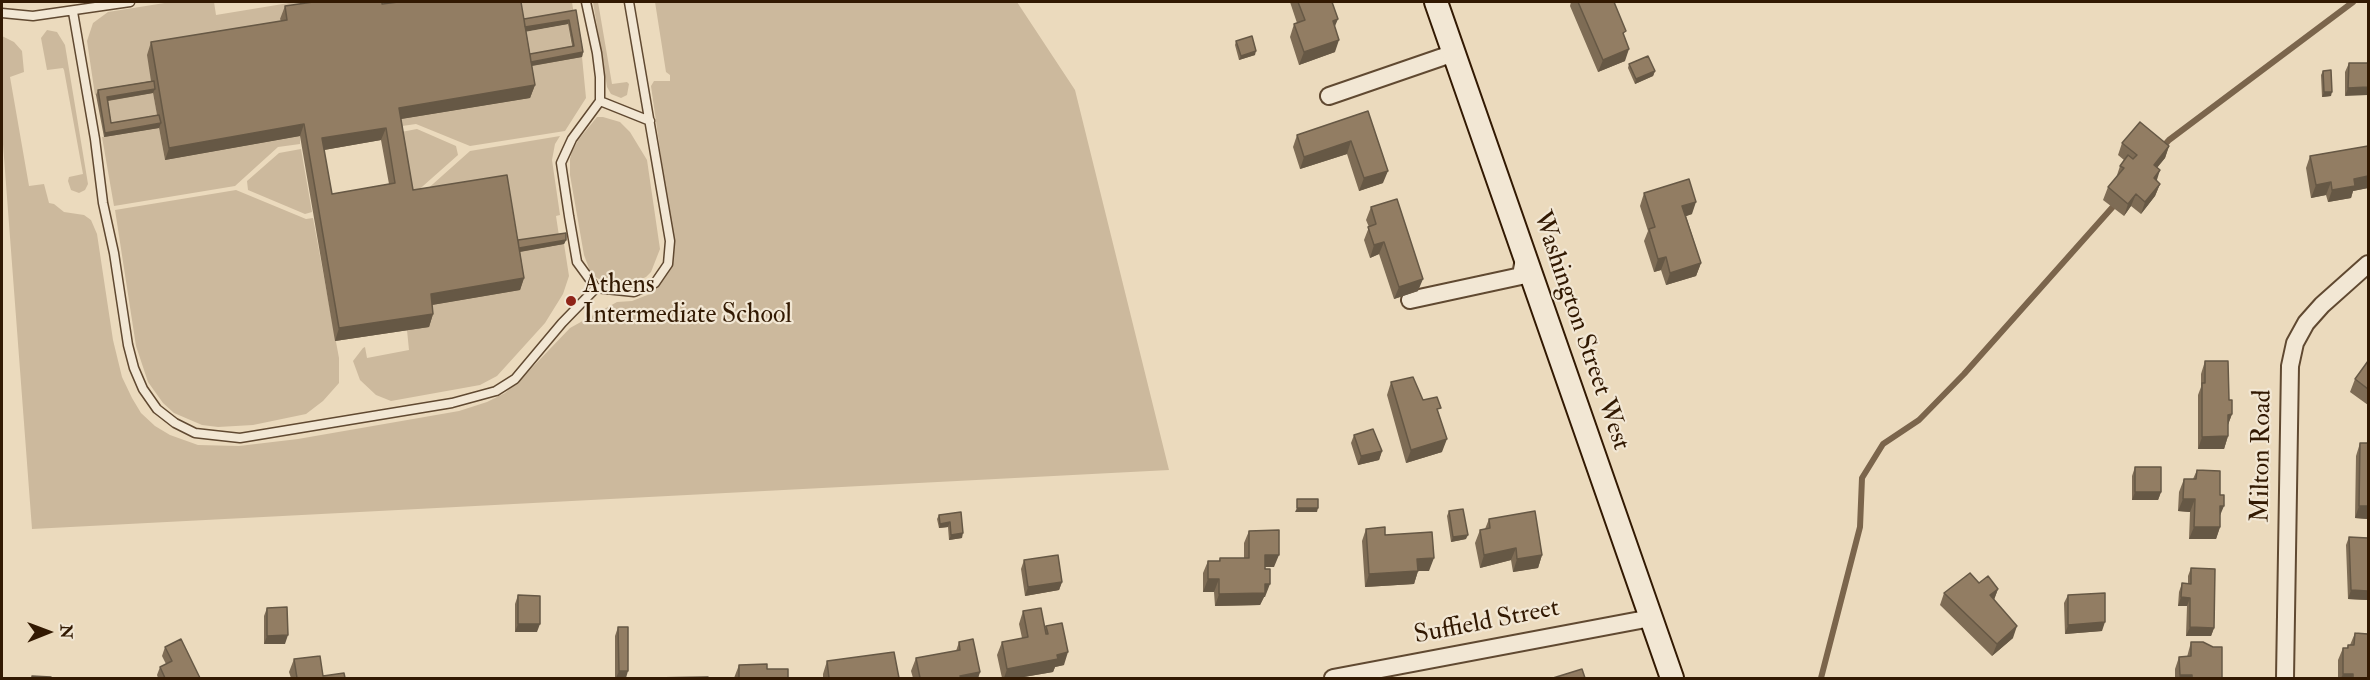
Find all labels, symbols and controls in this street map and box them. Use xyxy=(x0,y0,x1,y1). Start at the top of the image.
street label: Washington Street West xyxy=(1524,207,1636,455)
place label: Athens Intermediate School xyxy=(583,270,792,332)
marker: Athens Intermediate School xyxy=(564,294,578,308)
street label: Milton Road xyxy=(2246,389,2280,523)
street label: Suffield Street xyxy=(1412,594,1562,652)
north arrow xyxy=(18,602,78,662)
text: N xyxy=(56,624,76,639)

